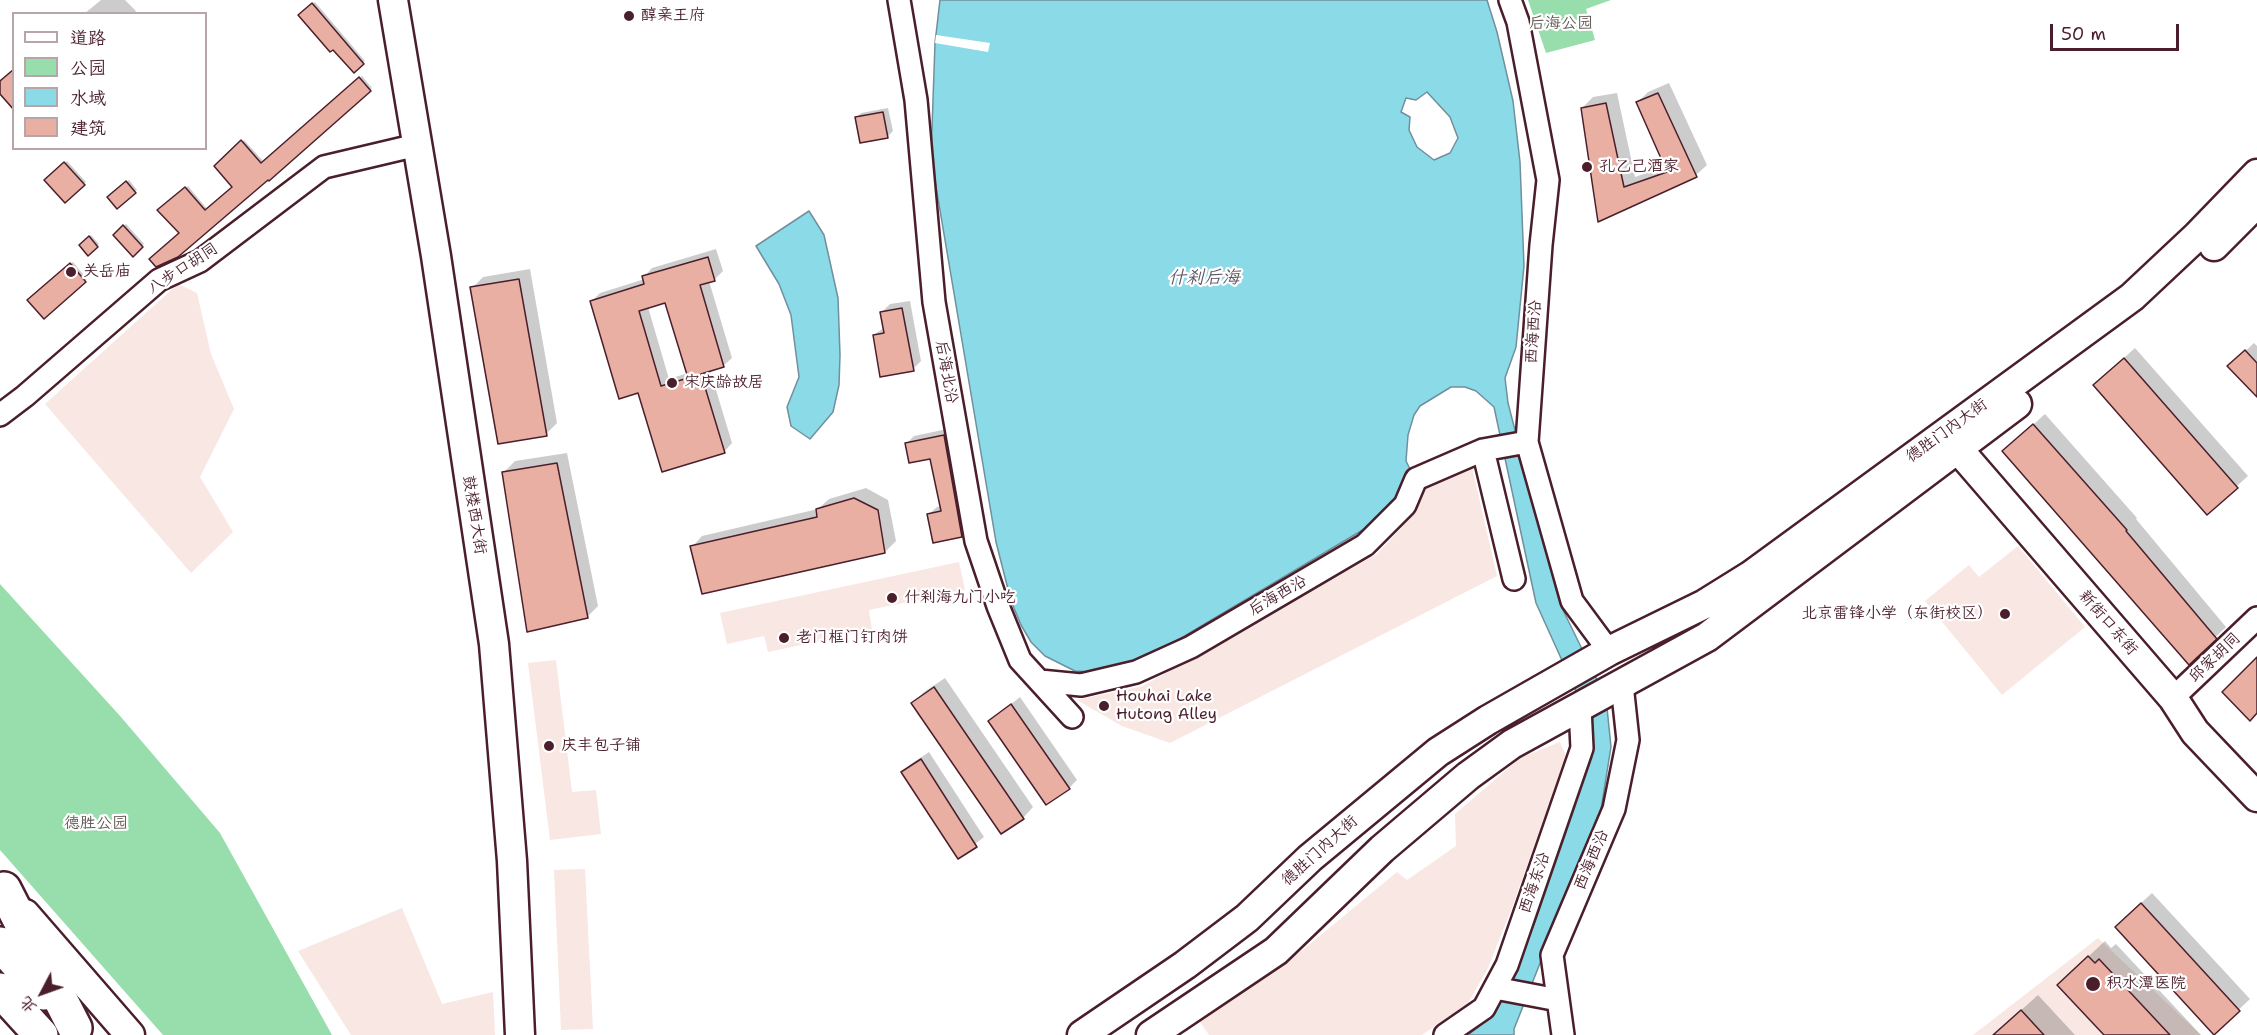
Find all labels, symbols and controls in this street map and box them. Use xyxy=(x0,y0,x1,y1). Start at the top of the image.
place label: 醇亲王府 xyxy=(641,6,705,26)
marker: 醇亲王府 xyxy=(622,9,636,23)
legend xyxy=(12,12,207,150)
scale bar xyxy=(2053,12,2182,50)
park label: 后海公园 xyxy=(1529,14,1593,34)
text: 50 m xyxy=(2061,22,2106,46)
text: 道路 xyxy=(70,26,106,50)
text: 公园 xyxy=(70,56,106,80)
text: 水域 xyxy=(70,86,106,110)
text: 建筑 xyxy=(70,116,106,140)
place label: 孔乙己酒家 xyxy=(1599,157,1679,177)
marker: 孔乙己酒家 xyxy=(1580,160,1594,174)
street label: 八步口胡同 xyxy=(144,239,222,299)
place label: 关岳庙 xyxy=(83,262,131,282)
marker: 关岳庙 xyxy=(64,265,78,279)
water label: 什刹后海 xyxy=(1168,267,1240,289)
street label: 西海西沿 xyxy=(1522,299,1546,365)
street label: 后海北沿 xyxy=(931,339,961,405)
place label: 宋庆龄故居 xyxy=(684,373,764,393)
marker: 宋庆龄故居 xyxy=(665,376,679,390)
street label: 德胜门内大街 xyxy=(1903,395,1991,467)
street label: 鼓楼西大街 xyxy=(458,474,490,556)
street label: 后海西沿 xyxy=(1245,572,1311,620)
street label: 新街口东街 xyxy=(2075,587,2141,659)
place label: 什刹海九门小吃 xyxy=(904,588,1016,608)
marker: 什刹海九门小吃 xyxy=(885,591,899,605)
place label: 北京雷锋小学（东街校区） xyxy=(1801,604,1993,624)
marker: 北京雷锋小学（东街校区） xyxy=(1998,607,2012,621)
place label: 老门框门钉肉饼 xyxy=(796,628,908,648)
street label: 邱家胡同 xyxy=(2185,629,2245,687)
marker: 老门框门钉肉饼 xyxy=(777,631,791,645)
place label: Houhai Lake Hutong Alley xyxy=(1116,687,1217,725)
marker: Houhai Lake Hutong Alley xyxy=(1097,699,1111,713)
place label: 庆丰包子铺 xyxy=(561,736,641,756)
marker: 庆丰包子铺 xyxy=(542,739,556,753)
street label: 德胜门内大街 xyxy=(1278,812,1362,890)
park label: 德胜公园 xyxy=(64,814,128,834)
street label: 西海西沿 xyxy=(1571,827,1613,893)
street label: 西海东沿 xyxy=(1516,850,1554,916)
north arrow xyxy=(12,963,72,1023)
place label: 积水潭医院 xyxy=(2106,974,2186,994)
marker: 积水潭医院 xyxy=(2084,975,2102,993)
text: 北 xyxy=(15,992,41,1018)

